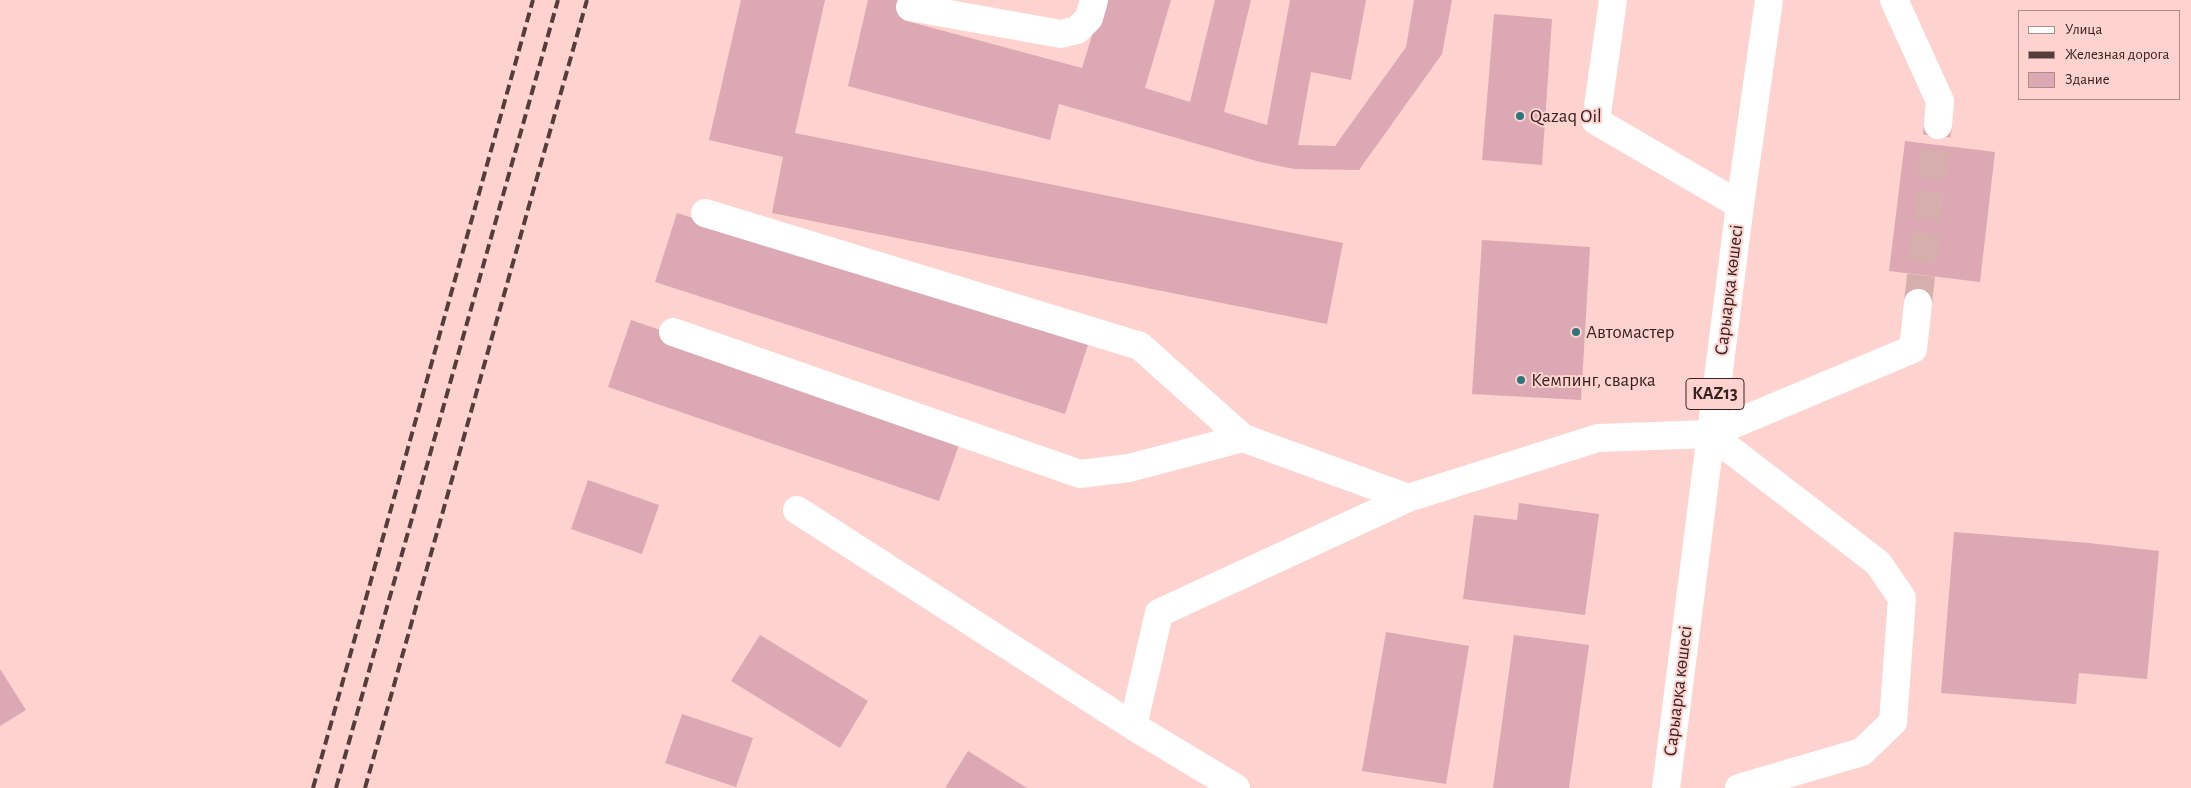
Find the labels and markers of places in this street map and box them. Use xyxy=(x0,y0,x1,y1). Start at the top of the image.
place label: Qazaq Oil xyxy=(1530,105,1602,127)
marker: Qazaq Oil xyxy=(1514,110,1526,122)
place label: Автомастер xyxy=(1586,321,1675,343)
marker: Автомастер xyxy=(1570,326,1582,338)
place label: Кемпинг, сварка xyxy=(1531,369,1656,391)
marker: Кемпинг, сварка xyxy=(1515,374,1527,386)

